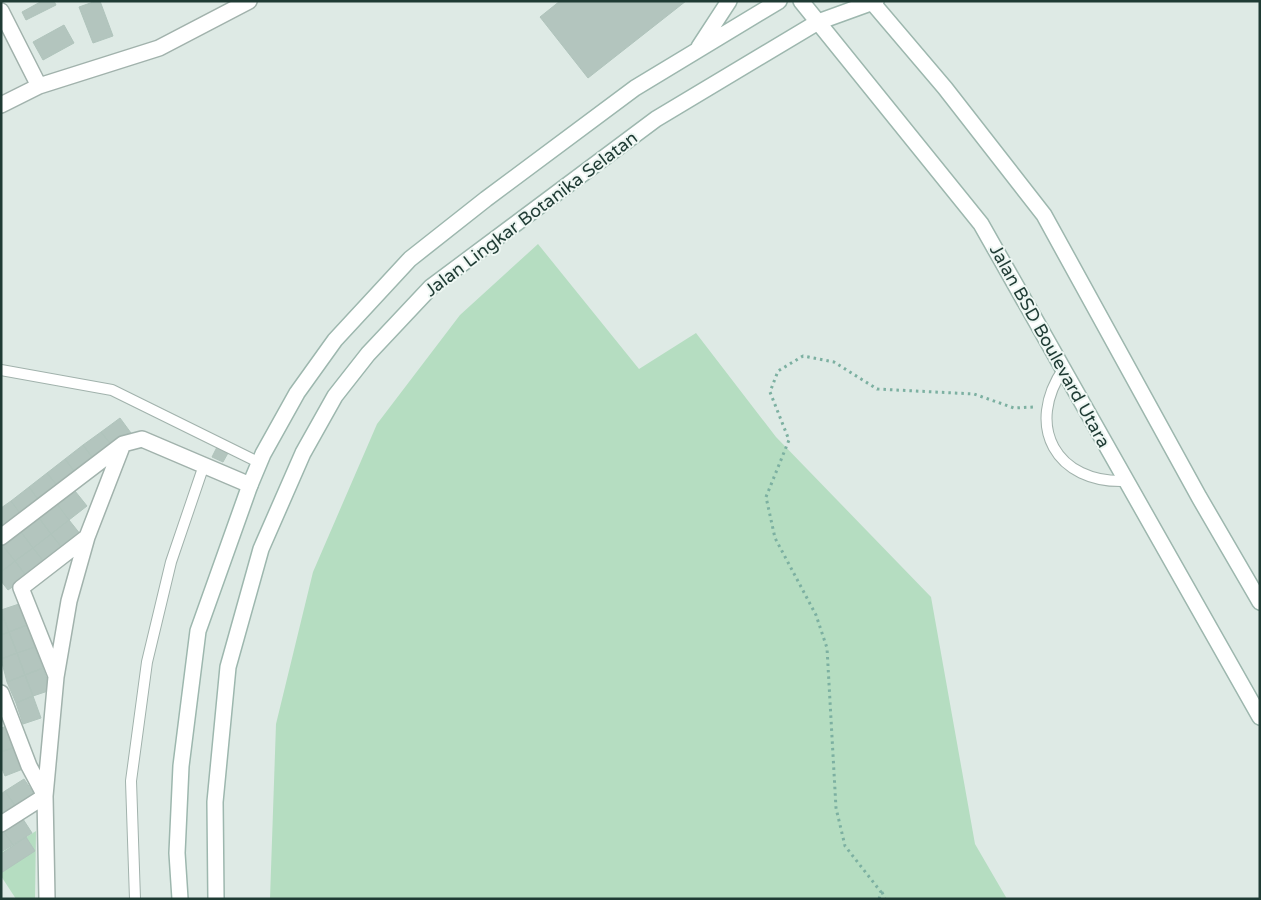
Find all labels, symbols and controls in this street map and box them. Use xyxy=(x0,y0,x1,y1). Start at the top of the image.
street label: Jalan Lingkar Botanika Selatan xyxy=(420,127,642,301)
street label: Jalan BSD Boulevard Utara xyxy=(985,240,1115,452)

